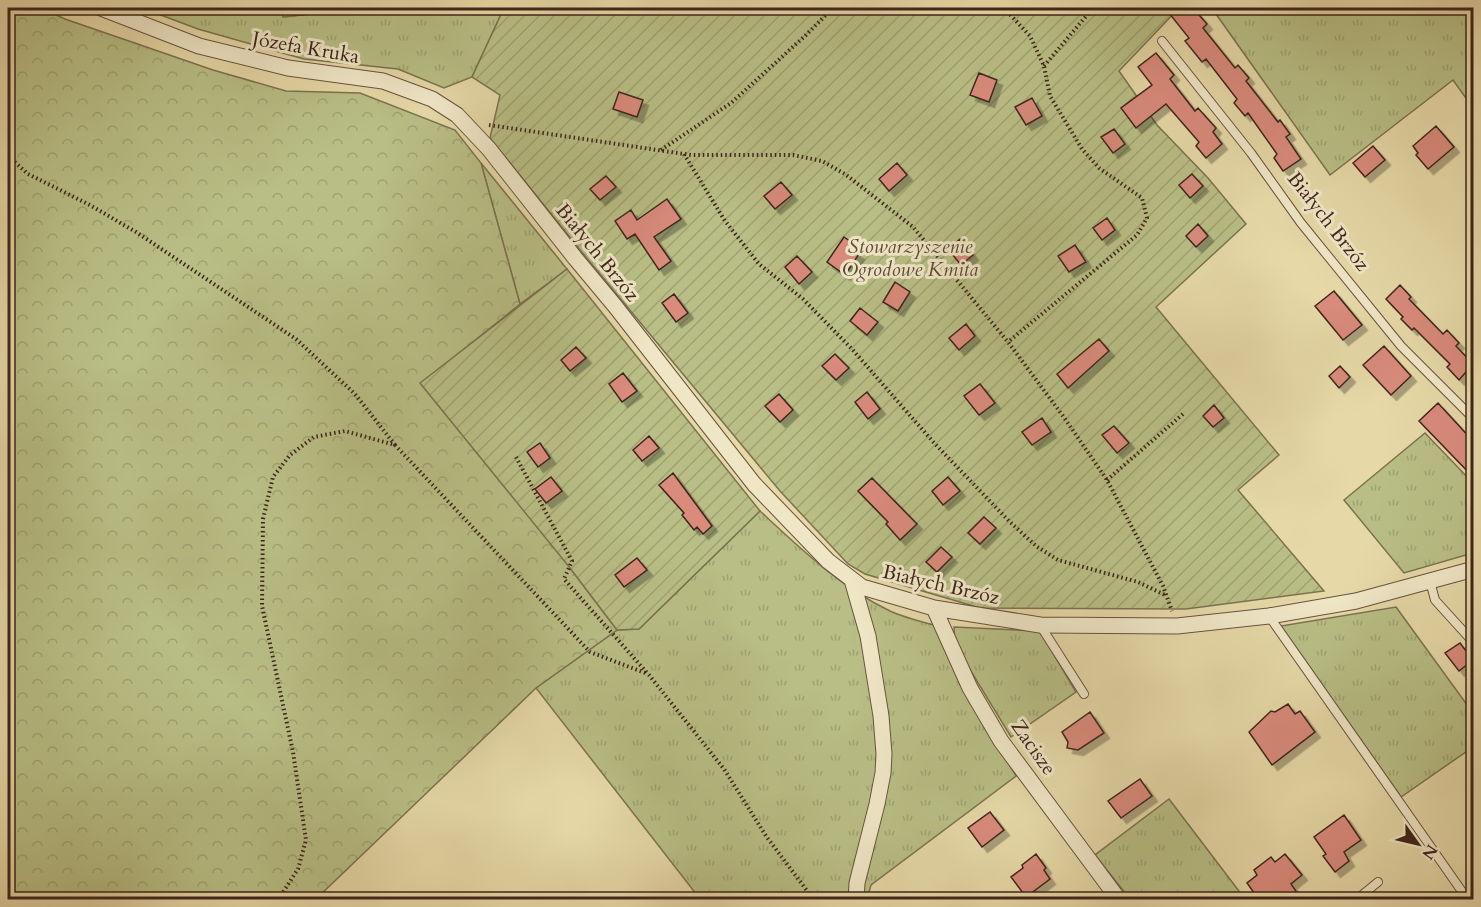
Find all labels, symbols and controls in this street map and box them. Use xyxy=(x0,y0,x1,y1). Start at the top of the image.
street label: Józefa Kruka xyxy=(247,24,362,70)
street label: Białych Brzóz xyxy=(1281,166,1376,277)
street label: Białych Brzóz xyxy=(550,198,646,307)
park label: Stowarzyszenie Ogrodowe Kmita xyxy=(842,233,978,283)
street label: Białych Brzóz xyxy=(880,558,1002,611)
street label: Zacisze xyxy=(1005,714,1063,781)
north arrow xyxy=(1388,814,1448,874)
text: N xyxy=(1417,840,1443,864)

